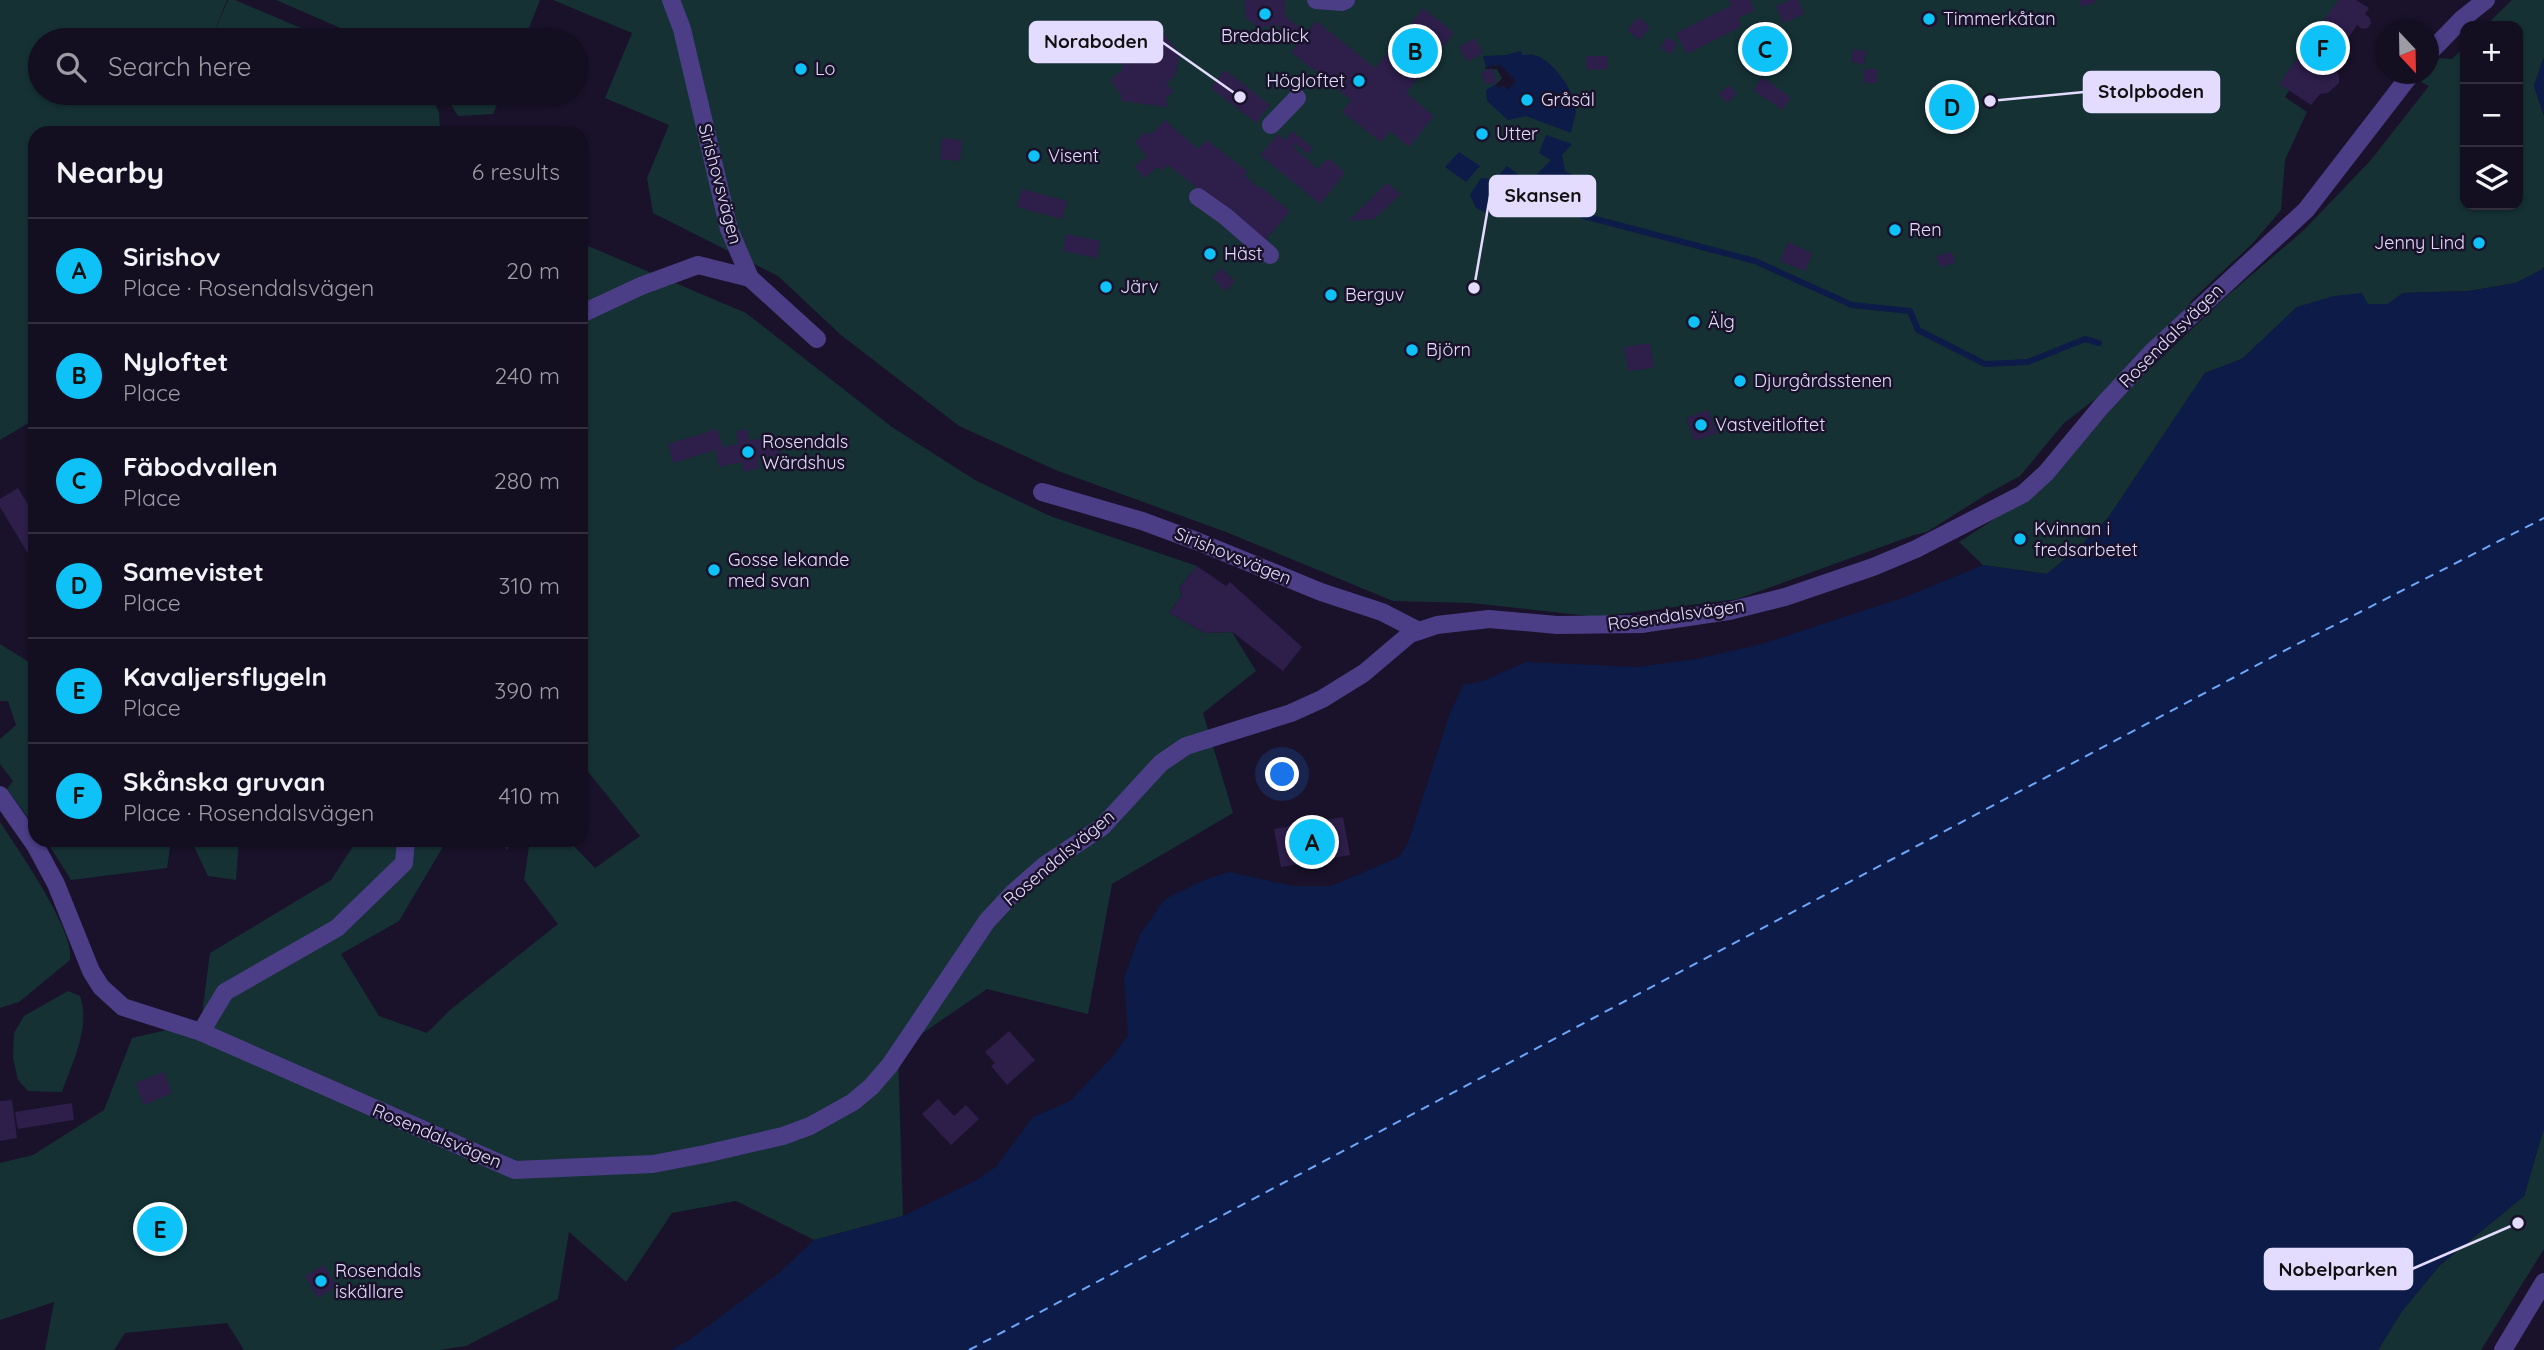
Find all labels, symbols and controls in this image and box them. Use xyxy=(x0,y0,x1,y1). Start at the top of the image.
marker: Bredablick xyxy=(1257,6,1273,22)
place label: Timmerkåtan xyxy=(1943,7,2056,30)
marker: Timmerkåtan xyxy=(1921,11,1937,27)
north arrow xyxy=(2376,21,2439,84)
map controls xyxy=(2460,21,2523,210)
button: + xyxy=(2460,21,2523,84)
callout: Noraboden xyxy=(1030,22,1162,62)
pin: F xyxy=(2300,22,2346,74)
pin: C xyxy=(1742,23,1788,75)
place label: Bredablick xyxy=(1221,24,1309,47)
pin: B xyxy=(1392,25,1438,77)
search box xyxy=(28,28,588,105)
text: Noraboden xyxy=(1044,29,1148,53)
icon: search xyxy=(52,48,90,86)
text: Search here xyxy=(108,50,252,83)
place label: Lo xyxy=(815,57,835,80)
marker: Lo xyxy=(793,61,809,77)
place label: Högloftet xyxy=(1266,69,1345,92)
callout: Stolpboden xyxy=(2084,72,2219,112)
marker: Högloftet xyxy=(1351,73,1367,89)
text: Stolpboden xyxy=(2098,79,2204,103)
pin: D xyxy=(1929,81,1975,133)
button: − xyxy=(2460,84,2523,147)
place label: Gråsäl xyxy=(1541,88,1595,111)
marker: Gråsäl xyxy=(1519,92,1535,108)
street label: Sirishovsvägen xyxy=(693,121,748,247)
place label: Utter xyxy=(1496,122,1538,145)
marker: Utter xyxy=(1474,126,1490,142)
place label: Visent xyxy=(1048,144,1099,167)
button: layers xyxy=(2460,147,2523,210)
marker: Visent xyxy=(1026,148,1042,164)
text: Nearby xyxy=(56,153,164,191)
text: 6 results xyxy=(472,157,560,186)
callout: Skansen xyxy=(1490,176,1595,216)
text: Skansen xyxy=(1504,183,1582,207)
place label: Ren xyxy=(1909,218,1942,241)
marker: Ren xyxy=(1887,222,1903,238)
place label: Jenny Lind xyxy=(2374,231,2465,254)
marker: Jenny Lind xyxy=(2471,235,2487,251)
text: Sirishov xyxy=(123,240,221,273)
place label: Häst xyxy=(1224,242,1262,265)
marker: Häst xyxy=(1202,246,1218,262)
text: A xyxy=(72,256,86,285)
text: 20 m xyxy=(506,256,560,285)
text: Place · Rosendalsvägen xyxy=(123,273,374,302)
place label: Järv xyxy=(1120,275,1159,298)
marker: Järv xyxy=(1098,279,1114,295)
street label: Rosendalsvägen xyxy=(2114,279,2228,393)
place label: Berguv xyxy=(1345,283,1404,306)
marker: Berguv xyxy=(1323,287,1339,303)
place label: Älg xyxy=(1708,310,1735,333)
marker: Älg xyxy=(1686,314,1702,330)
place label: Björn xyxy=(1426,338,1471,361)
marker: Björn xyxy=(1404,342,1420,358)
text: Nyloftet xyxy=(123,345,228,378)
text: B xyxy=(71,361,87,390)
text: 240 m xyxy=(495,361,560,390)
place label: Djurgårdsstenen xyxy=(1754,369,1892,392)
marker: Djurgårdsstenen xyxy=(1732,373,1748,389)
text: Place xyxy=(123,378,181,407)
place label: Vastveitloftet xyxy=(1715,413,1825,436)
marker: Vastveitloftet xyxy=(1693,417,1709,433)
place label: Rosendals Wärdshus xyxy=(762,430,848,474)
marker: Rosendals Wärdshus xyxy=(740,444,756,460)
text: Fäbodvallen xyxy=(123,450,278,483)
text: C xyxy=(72,466,86,495)
text: 280 m xyxy=(494,466,560,495)
text: Place xyxy=(123,483,181,512)
place label: Kvinnan i fredsarbetet xyxy=(2034,517,2138,561)
street label: Sirishovsvägen xyxy=(1171,522,1295,589)
marker: Kvinnan i fredsarbetet xyxy=(2012,531,2028,547)
place label: Gosse lekande med svan xyxy=(728,548,849,592)
text: Samevistet xyxy=(123,555,264,588)
marker: Gosse lekande med svan xyxy=(706,562,722,578)
text: D xyxy=(71,571,87,600)
text: 310 m xyxy=(498,571,560,600)
text: Place xyxy=(123,588,181,617)
street label: Rosendalsvägen xyxy=(1606,594,1746,636)
text: Kavaljersflygeln xyxy=(123,660,327,693)
text: E xyxy=(72,676,86,705)
text: 390 m xyxy=(494,676,560,705)
text: Place xyxy=(123,693,181,722)
your location xyxy=(1265,757,1299,791)
text: Skånska gruvan xyxy=(123,765,325,798)
text: F xyxy=(73,781,85,810)
text: 410 m xyxy=(499,781,560,810)
text: Place · Rosendalsvägen xyxy=(123,798,374,827)
street label: Rosendalsvägen xyxy=(998,804,1119,911)
pin: A xyxy=(1289,816,1335,868)
street label: Rosendalsvägen xyxy=(369,1098,505,1173)
pin: E xyxy=(137,1203,183,1255)
callout: Nobelparken xyxy=(2265,1249,2412,1289)
text: Nobelparken xyxy=(2278,1257,2398,1281)
place label: Rosendals iskällare xyxy=(335,1259,421,1303)
marker: Rosendals iskällare xyxy=(313,1273,329,1289)

